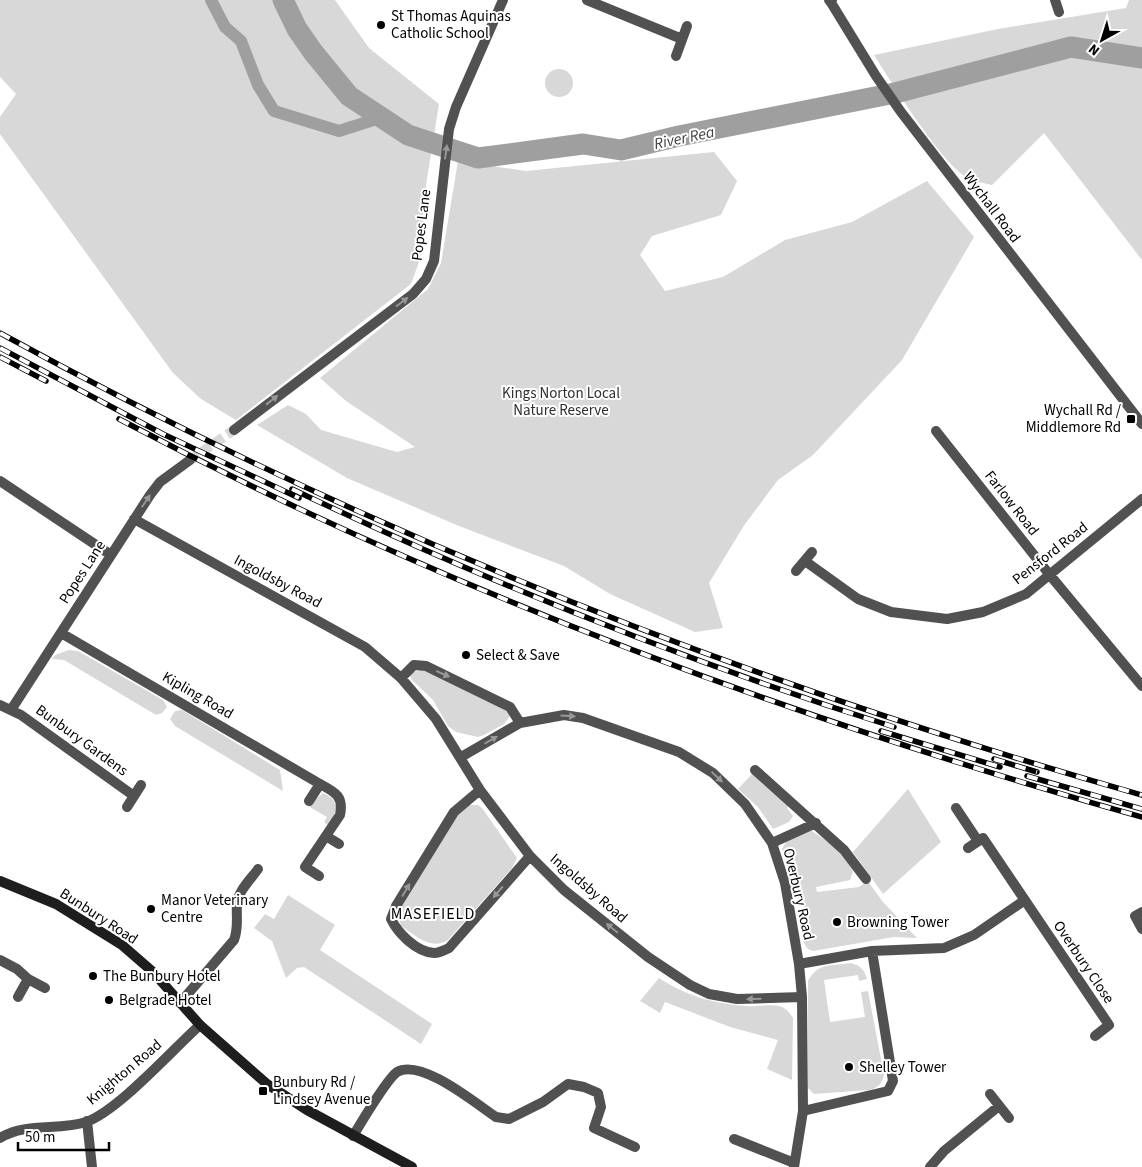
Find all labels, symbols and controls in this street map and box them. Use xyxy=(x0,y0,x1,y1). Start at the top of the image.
place label: St Thomas Aquinas Catholic School xyxy=(391,6,511,44)
north arrow xyxy=(1077,15,1127,65)
marker: St Thomas Aquinas Catholic School xyxy=(375,19,387,31)
text: N xyxy=(1085,39,1104,60)
water label: River Rea xyxy=(652,121,717,155)
one-way arrow xyxy=(442,144,450,160)
street label: Wychall Road xyxy=(958,167,1025,247)
street label: Popes Lane xyxy=(407,188,436,262)
one-way arrow xyxy=(395,297,409,307)
park label: Kings Norton Local Nature Reserve xyxy=(502,383,620,421)
one-way arrow xyxy=(265,395,278,406)
place label: Wychall Rd / Middlemore Rd xyxy=(1026,400,1122,438)
marker: Wychall Rd / Middlemore Rd xyxy=(1125,413,1137,425)
street label: Farlow Road xyxy=(979,466,1044,540)
one-way arrow xyxy=(141,494,151,507)
street label: Pensford Road xyxy=(1008,517,1093,590)
street label: Popes Lane xyxy=(54,536,111,608)
street label: Ingoldsby Road xyxy=(230,550,325,613)
place label: Select & Save xyxy=(476,645,560,666)
marker: Select & Save xyxy=(460,649,472,661)
street label: Kipling Road xyxy=(158,667,237,724)
one-way arrow xyxy=(436,670,450,678)
street label: Bunbury Gardens xyxy=(31,700,132,781)
one-way arrow xyxy=(561,713,577,721)
one-way arrow xyxy=(484,735,497,744)
one-way arrow xyxy=(710,771,722,783)
street label: Overbury Road xyxy=(778,846,819,942)
street label: Ingoldsby Road xyxy=(545,849,632,928)
street label: Bunbury Road xyxy=(56,883,142,950)
one-way arrow xyxy=(401,884,410,897)
one-way arrow xyxy=(493,886,504,899)
place label: Manor Veterinary Centre xyxy=(161,890,268,928)
marker: Manor Veterinary Centre xyxy=(145,903,157,915)
district label: MASEFIELD xyxy=(391,903,475,925)
place label: Browning Tower xyxy=(847,912,950,933)
marker: Browning Tower xyxy=(831,916,843,928)
street label: Overbury Close xyxy=(1048,917,1119,1008)
one-way arrow xyxy=(606,923,619,934)
place label: The Bunbury Hotel xyxy=(103,966,221,987)
marker: The Bunbury Hotel xyxy=(87,970,99,982)
place label: Belgrade Hotel xyxy=(119,990,212,1011)
marker: Belgrade Hotel xyxy=(103,994,115,1006)
one-way arrow xyxy=(745,995,761,1003)
street label: Knighton Road xyxy=(82,1035,167,1110)
place label: Shelley Tower xyxy=(859,1057,947,1078)
marker: Shelley Tower xyxy=(843,1061,855,1073)
place label: Bunbury Rd / Lindsey Avenue xyxy=(273,1072,371,1110)
marker: Bunbury Rd / Lindsey Avenue xyxy=(257,1085,269,1097)
scale bar xyxy=(18,1120,109,1152)
text: 50 m xyxy=(25,1127,55,1148)

